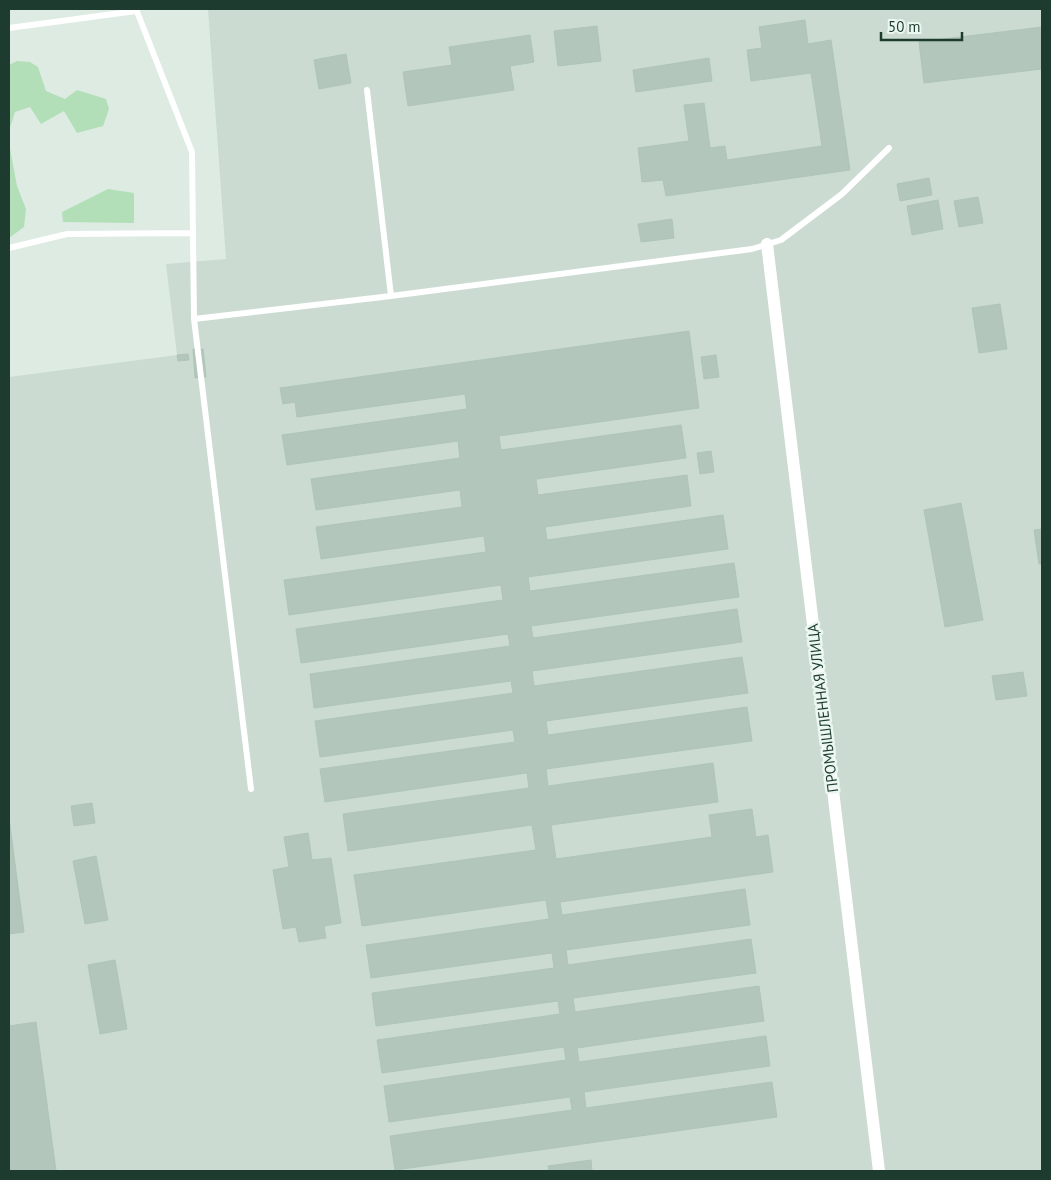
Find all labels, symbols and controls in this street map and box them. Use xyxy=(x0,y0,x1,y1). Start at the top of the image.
scale bar xyxy=(881,10,962,42)
text: 50 m xyxy=(888,17,921,36)
street label: ПРОМЫШЛЕННАЯ УЛИЦА xyxy=(803,622,842,793)

